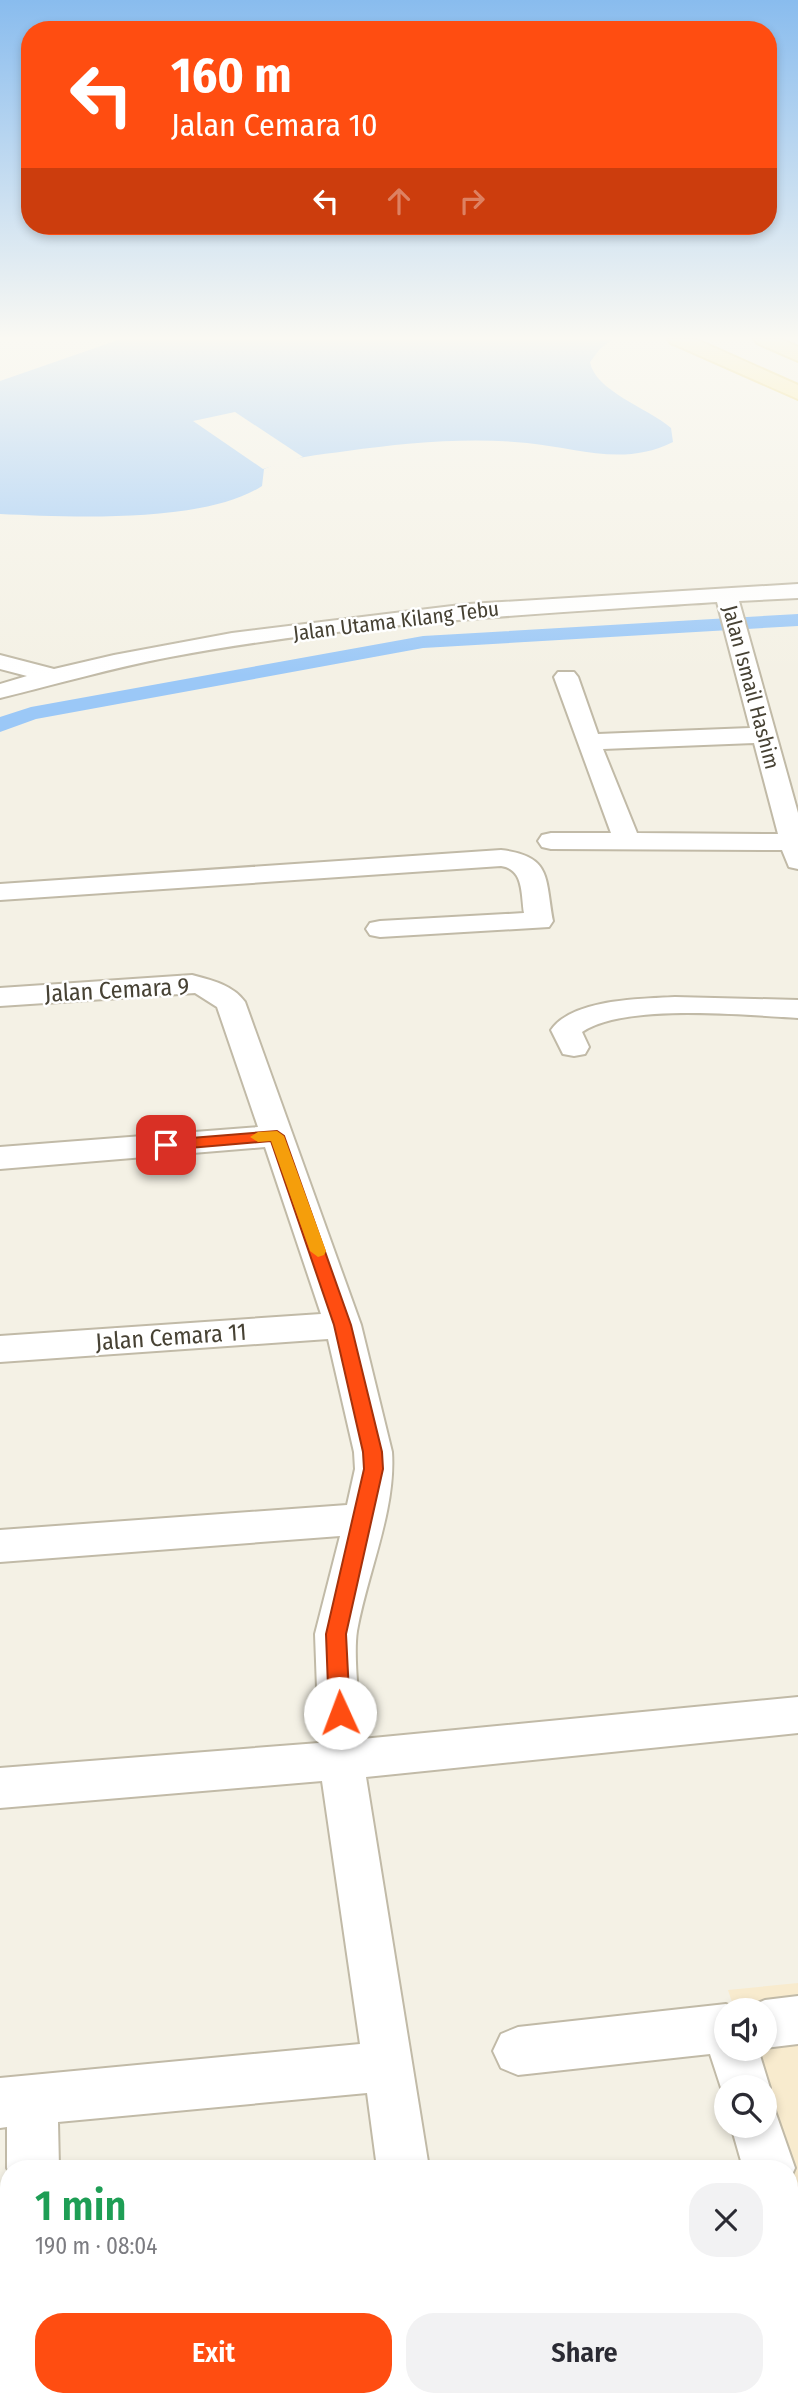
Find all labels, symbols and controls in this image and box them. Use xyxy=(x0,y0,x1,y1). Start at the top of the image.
text: 160 m xyxy=(171,46,292,105)
icon: left xyxy=(56,49,147,140)
text: Jalan Cemara 10 xyxy=(171,106,378,144)
icon: left xyxy=(307,182,345,220)
icon: ahead xyxy=(380,182,418,220)
icon: right xyxy=(453,182,491,220)
street label: Jalan Utama Kilang Tebu xyxy=(292,595,500,647)
street label: Jalan Ismail Hashim xyxy=(717,602,785,772)
street label: Jalan Cemara 9 xyxy=(44,972,190,1008)
pin xyxy=(136,1115,196,1175)
icon: arrive xyxy=(147,1126,185,1164)
street label: Jalan Cemara 11 xyxy=(94,1318,248,1356)
position arrow xyxy=(303,1676,377,1750)
map controls xyxy=(714,1998,777,2138)
button: sound xyxy=(714,1998,777,2061)
button: search xyxy=(714,2075,777,2138)
text: 1 min xyxy=(35,2181,126,2231)
button: close xyxy=(689,2183,763,2257)
text: 190 m · 08:04 xyxy=(35,2232,157,2260)
button: Exit xyxy=(35,2313,392,2393)
button: Share xyxy=(406,2313,763,2393)

